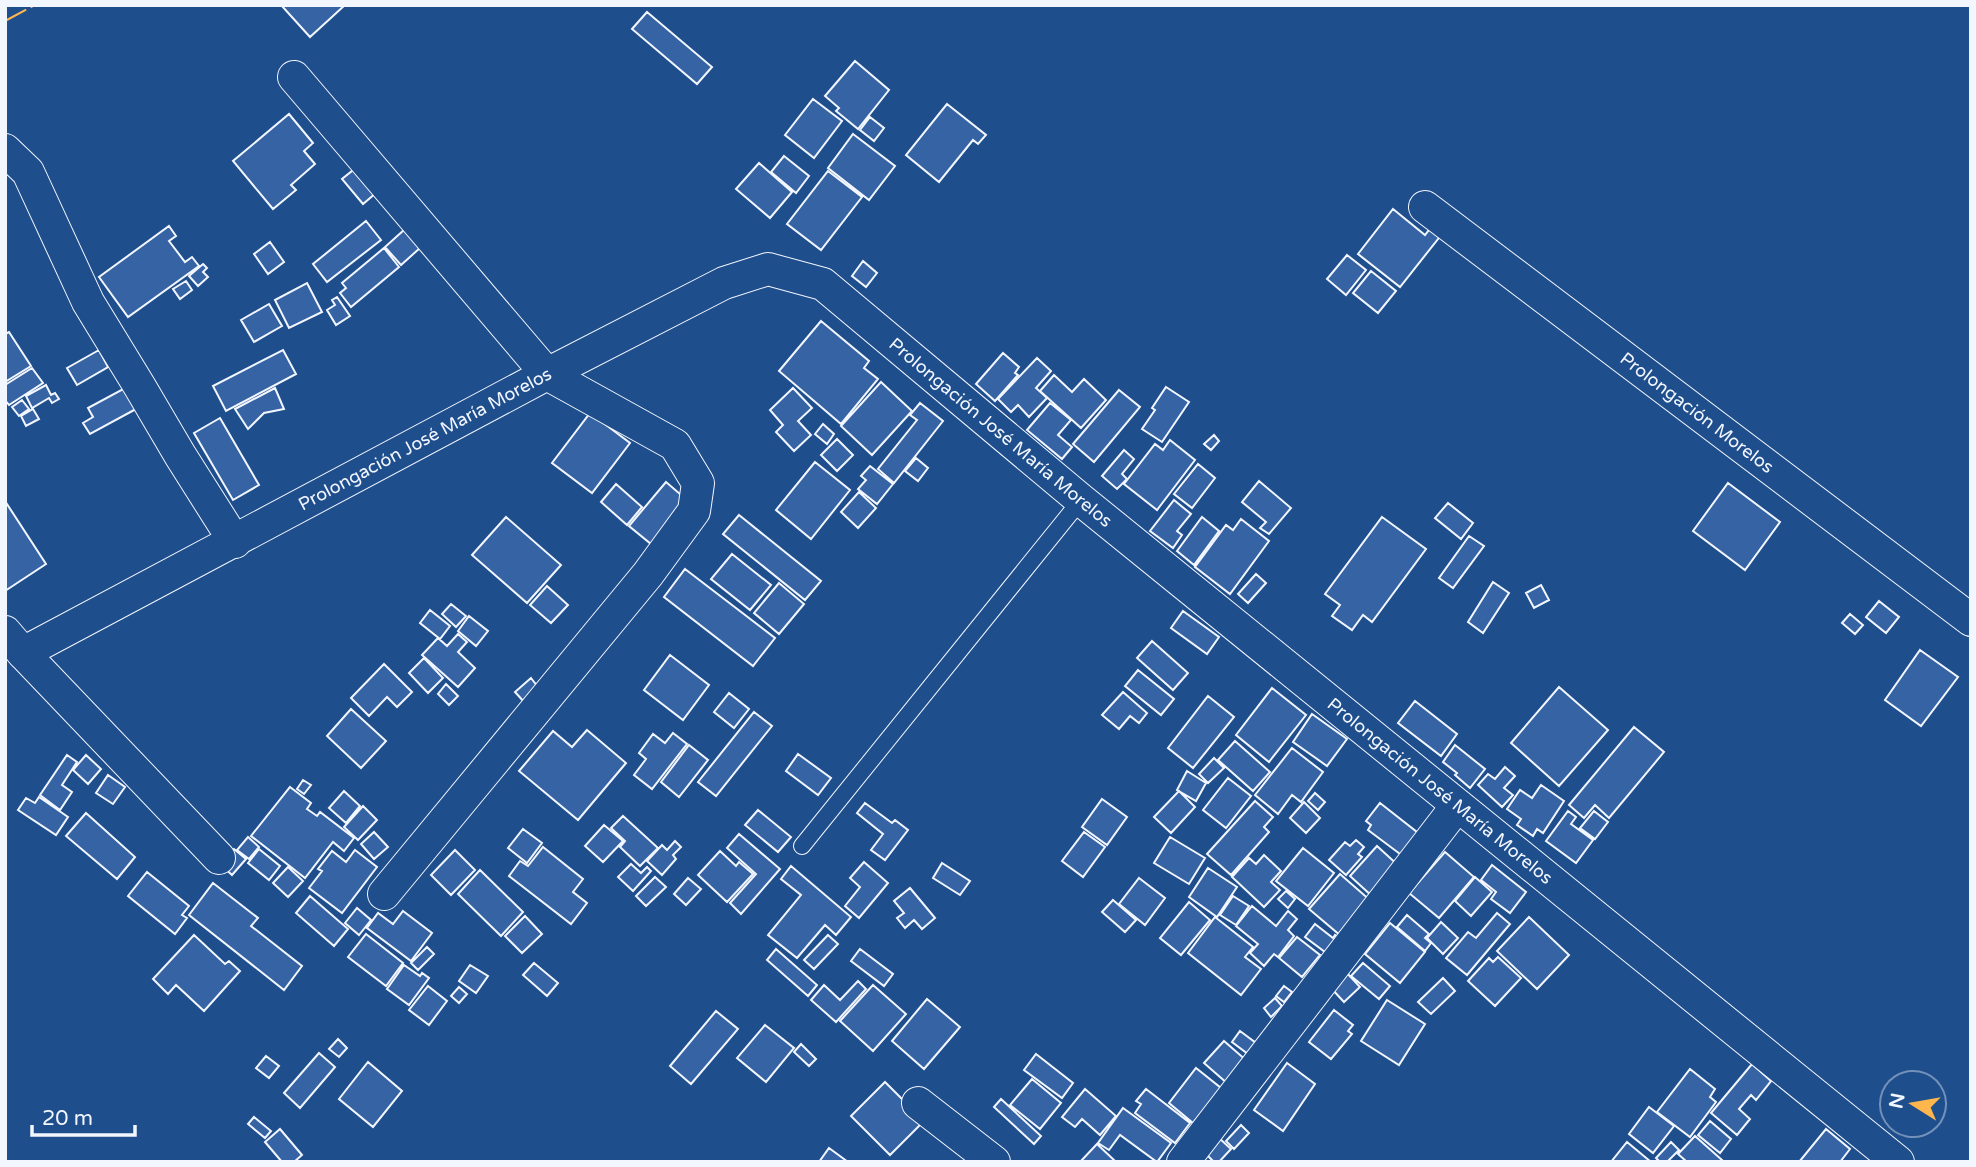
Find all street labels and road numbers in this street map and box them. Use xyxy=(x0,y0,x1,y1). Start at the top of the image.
street label: Prolongación José María Morelos xyxy=(885,333,1117,532)
street label: Prolongación Morelos xyxy=(1616,347,1778,478)
street label: Prolongación José María Morelos xyxy=(295,363,555,515)
street label: Prolongación José María Morelos xyxy=(1323,693,1557,889)

